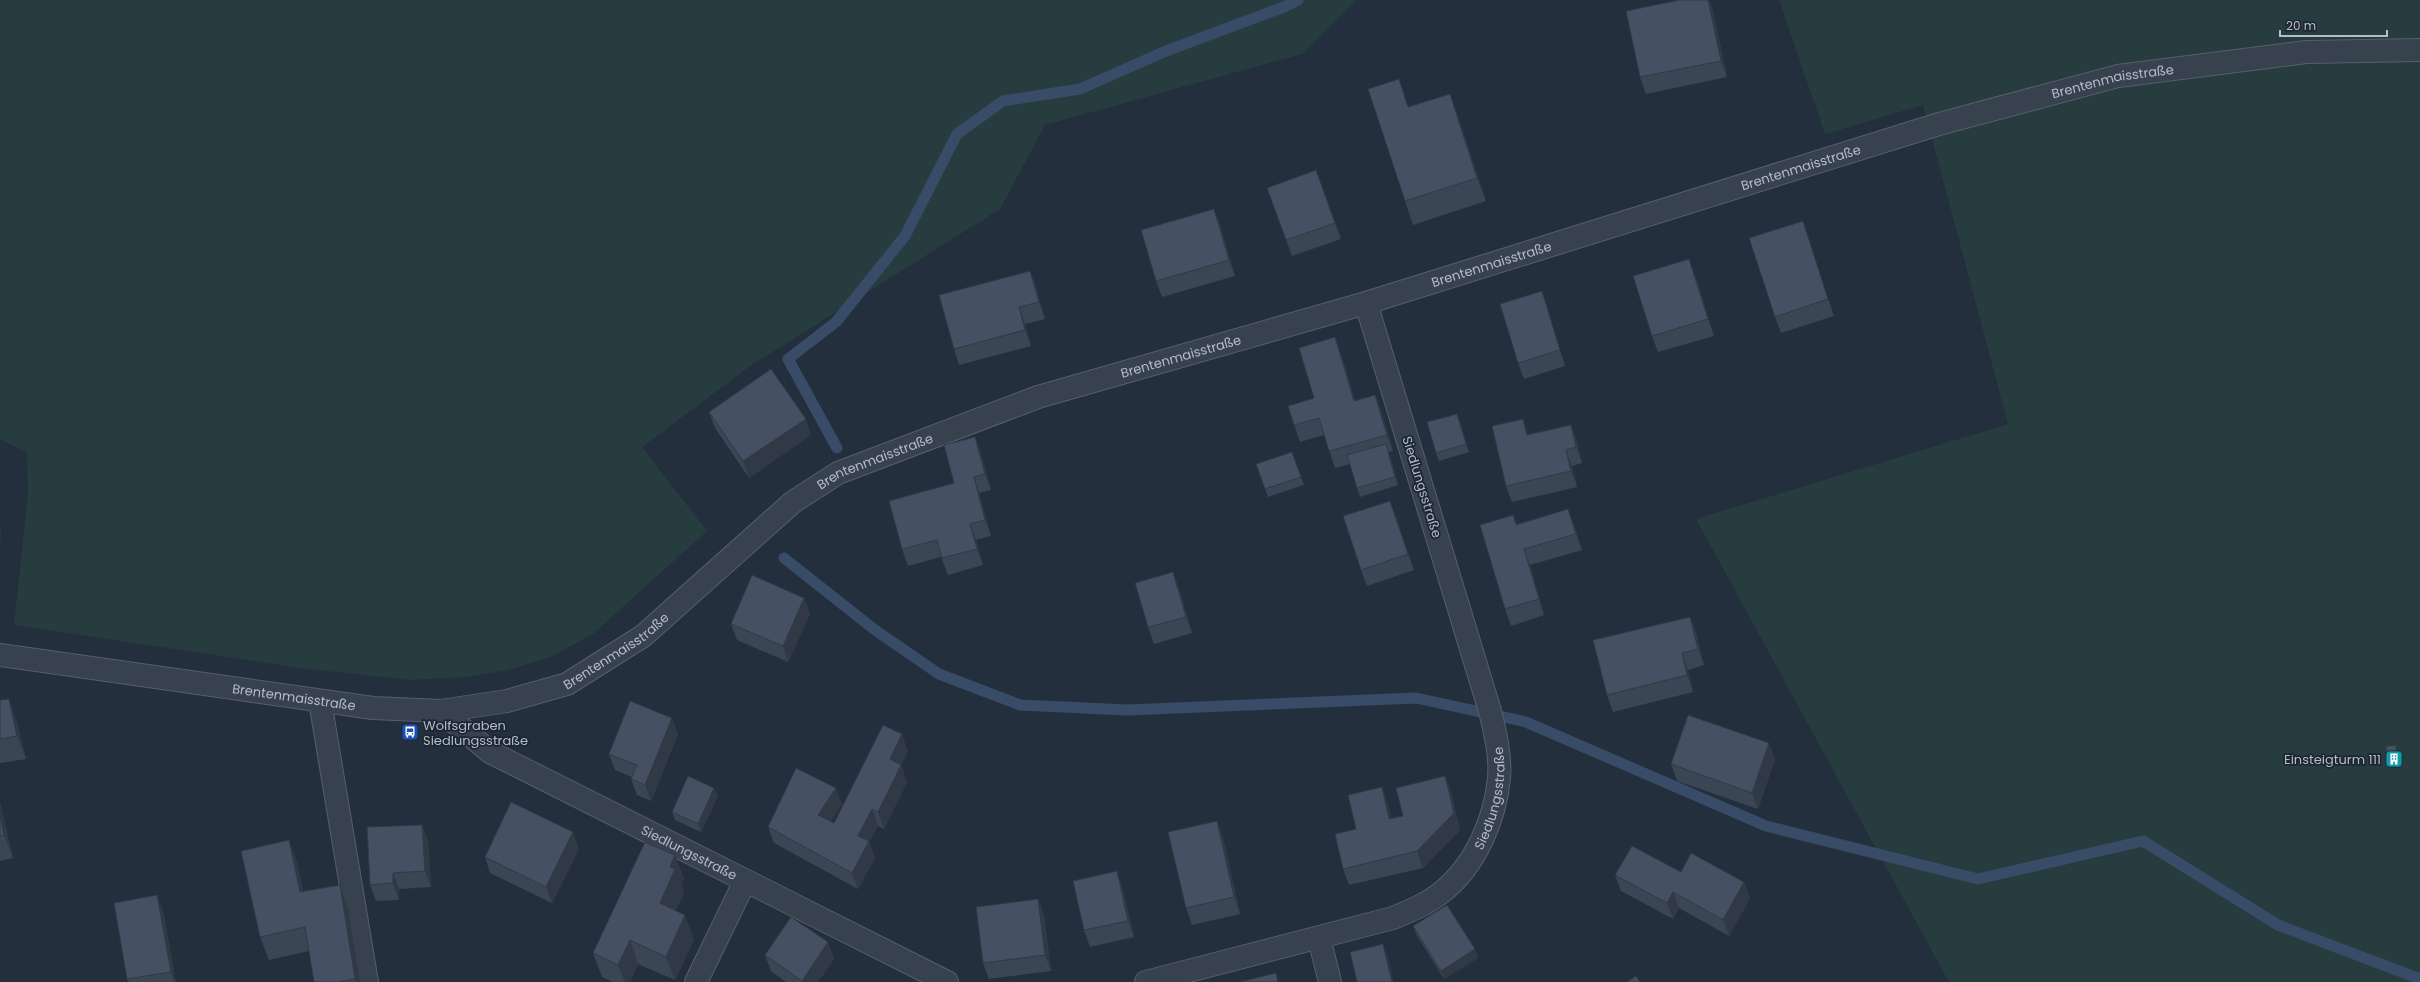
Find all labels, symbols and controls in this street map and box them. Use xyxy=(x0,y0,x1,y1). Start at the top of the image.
scale bar xyxy=(2280,12,2387,38)
text: 20 m xyxy=(2286,17,2316,34)
street label: Brentenmaisstraße xyxy=(2049,59,2175,103)
street label: Brentenmaisstraße xyxy=(1738,140,1863,195)
street label: Brentenmaisstraße xyxy=(1429,236,1554,291)
street label: Brentenmaisstraße xyxy=(1118,330,1243,382)
street label: Brentenmaisstraße xyxy=(813,428,936,494)
street label: Siedlungsstraße xyxy=(1398,434,1446,540)
street label: Brentenmaisstraße xyxy=(559,608,673,694)
street label: Brentenmaisstraße xyxy=(231,679,357,715)
place label: Wolfsgraben Siedlungsstraße xyxy=(423,716,528,750)
bus stop icon: Wolfsgraben Siedlungsstraße xyxy=(400,722,420,742)
street label: Siedlungsstraße xyxy=(1469,746,1509,853)
building icon: Einsteigturm 111 xyxy=(2384,749,2404,769)
place label: Einsteigturm 111 xyxy=(2284,750,2381,769)
street label: Siedlungsstraße xyxy=(638,820,741,884)

